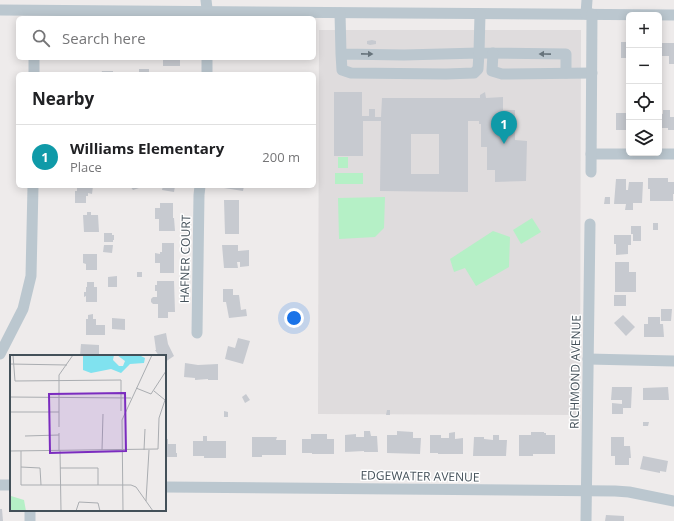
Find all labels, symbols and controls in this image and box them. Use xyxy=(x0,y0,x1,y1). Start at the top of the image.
map controls xyxy=(626,12,662,156)
button: + xyxy=(626,12,662,48)
search box xyxy=(16,16,316,60)
icon: search xyxy=(30,27,52,49)
text: Search here xyxy=(62,28,146,48)
button: − xyxy=(626,48,662,84)
one-way arrow xyxy=(361,51,374,57)
one-way arrow xyxy=(538,51,551,57)
button: locate xyxy=(626,84,662,120)
text: Nearby xyxy=(32,87,94,110)
pin: 1 xyxy=(491,111,517,144)
button: layers xyxy=(626,120,662,156)
text: Williams Elementary xyxy=(70,138,224,158)
text: 1 xyxy=(41,148,49,166)
text: 200 m xyxy=(262,148,300,166)
text: Place xyxy=(70,158,102,176)
street label: HAFNER COURT xyxy=(176,214,194,303)
your location xyxy=(284,308,304,328)
street label: RICHMOND AVENUE xyxy=(566,315,584,429)
inset map xyxy=(10,355,166,511)
street label: EDGEWATER AVENUE xyxy=(360,466,480,486)

